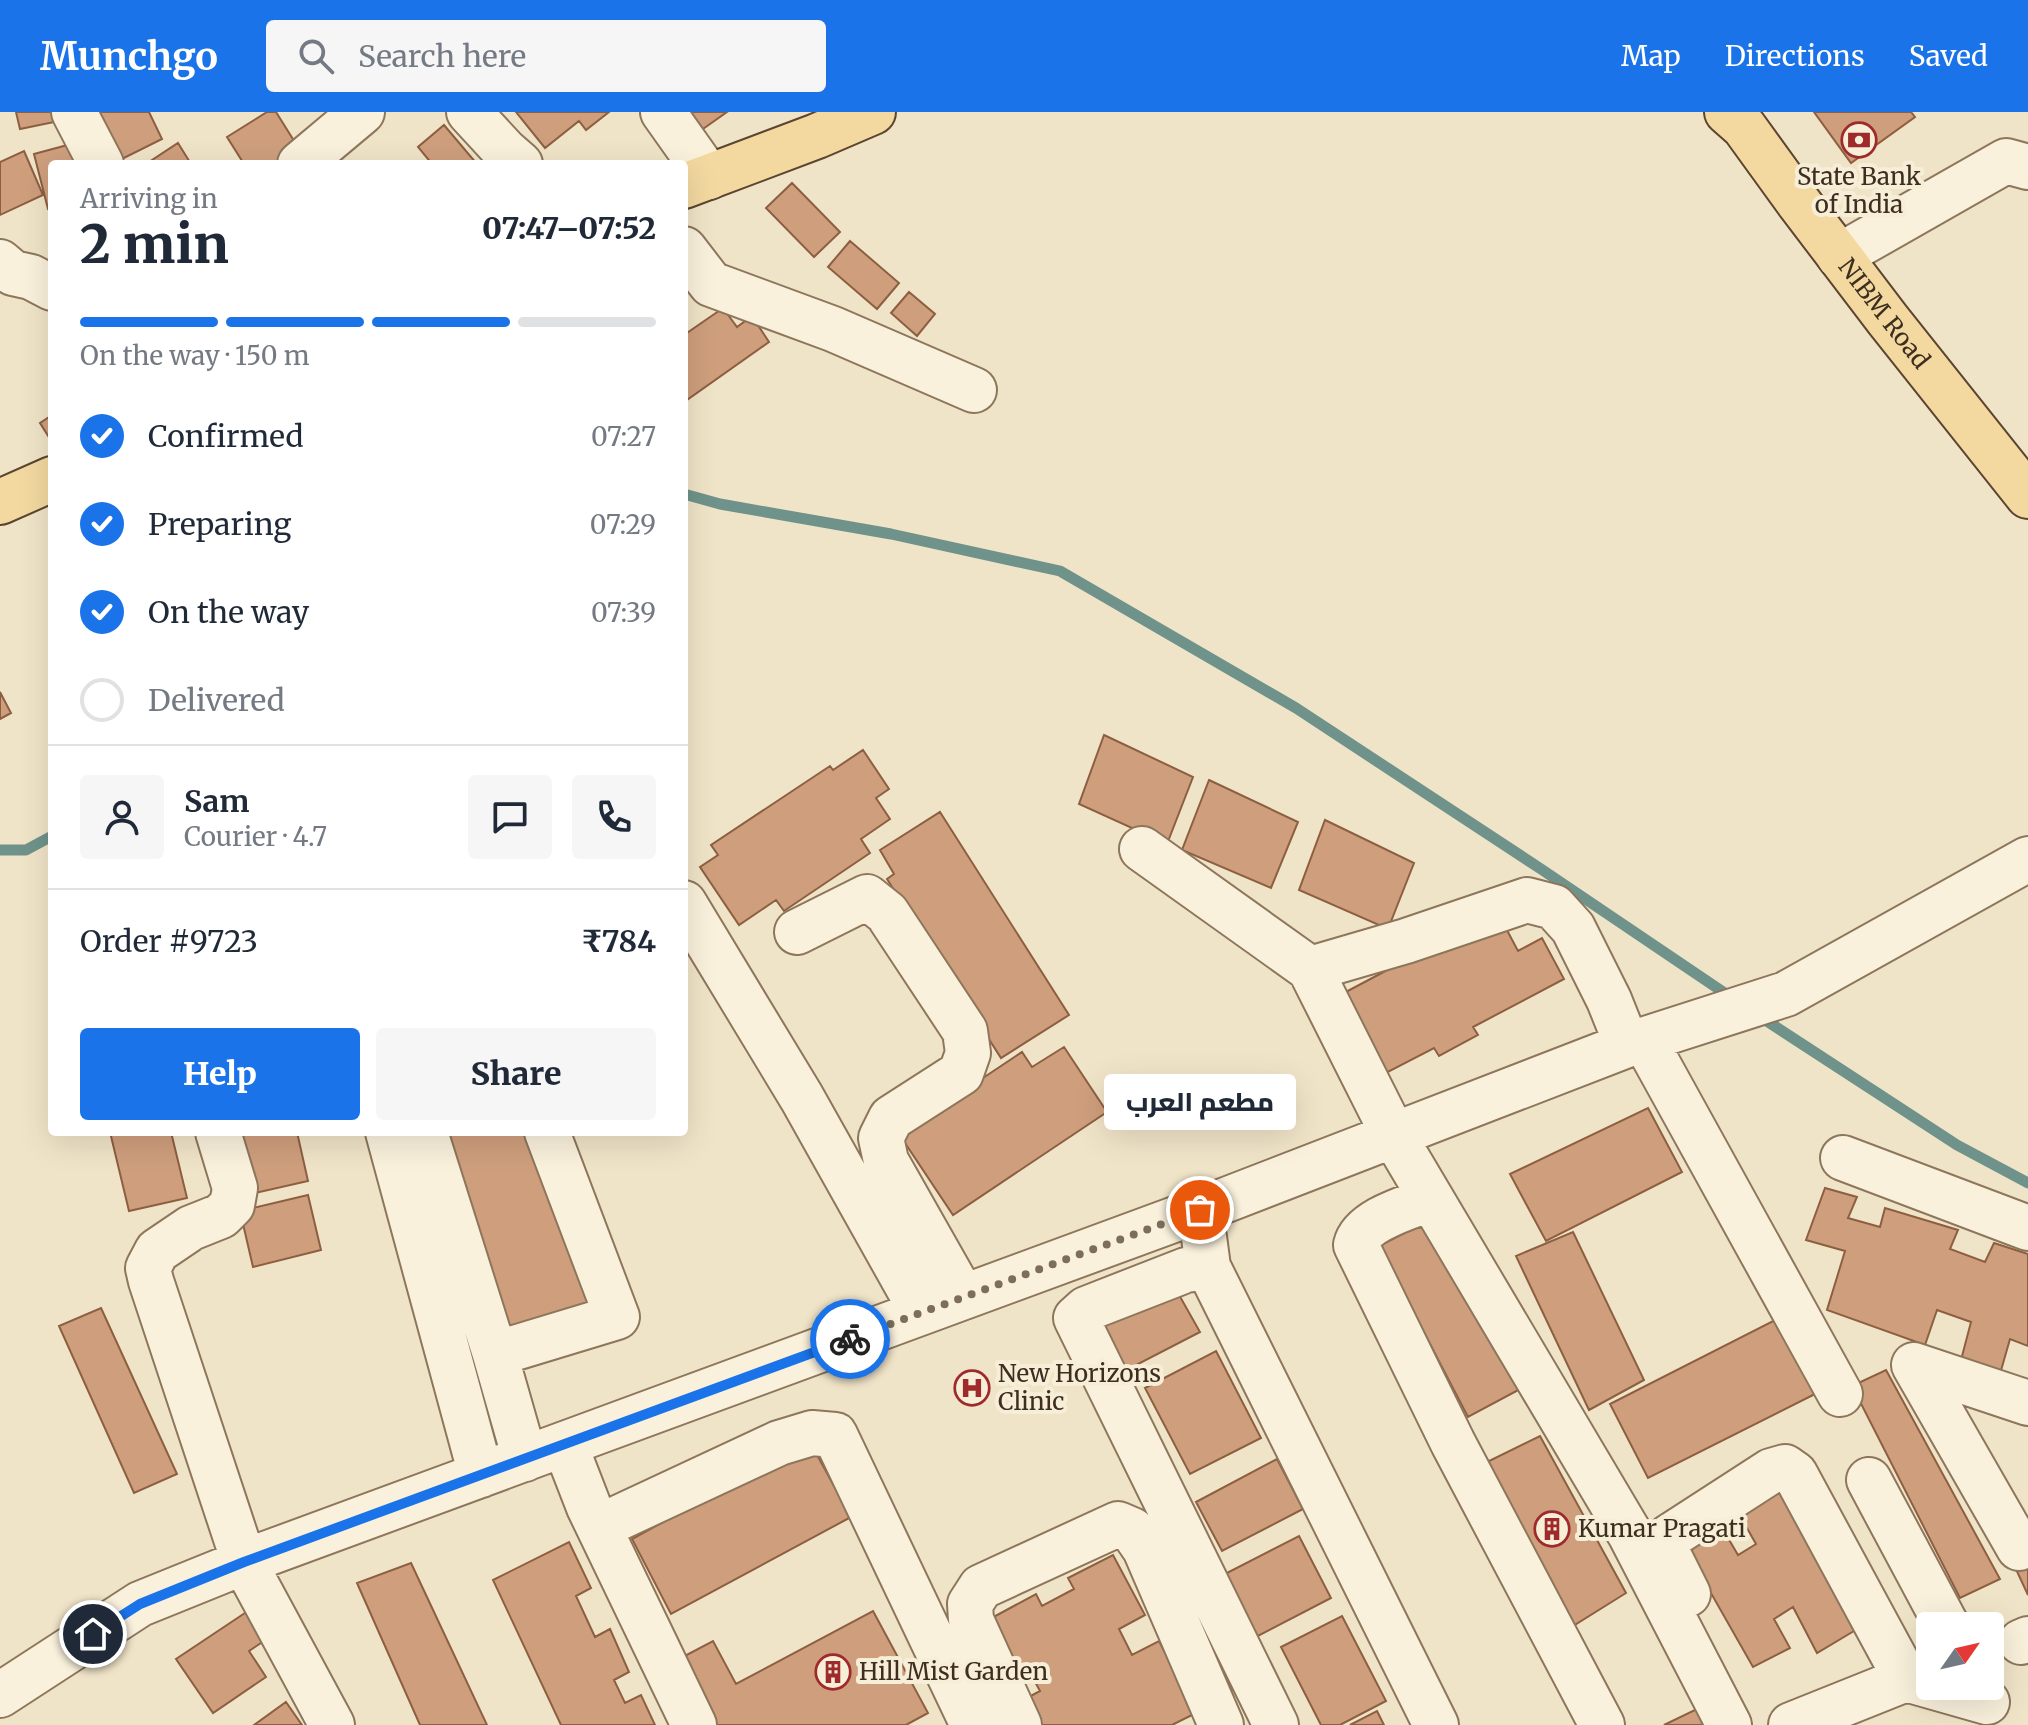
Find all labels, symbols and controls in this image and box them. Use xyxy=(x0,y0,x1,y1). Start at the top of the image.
search box xyxy=(266,20,826,92)
text: Munchgo xyxy=(40,33,218,80)
icon: search xyxy=(294,34,338,78)
text: Search here xyxy=(358,37,526,75)
text: Map xyxy=(1621,38,1681,74)
text: Directions xyxy=(1725,38,1865,74)
text: Saved xyxy=(1909,38,1988,74)
bank icon: State Bank of India xyxy=(1840,121,1878,159)
place label: State Bank of India xyxy=(1797,161,1922,220)
text: Arriving in xyxy=(80,182,218,215)
text: 07:47–07:52 xyxy=(482,209,656,247)
text: 2 min xyxy=(80,212,229,277)
street label: NIBM Road xyxy=(1832,252,1937,375)
text: On the way · 150 m xyxy=(80,339,309,372)
icon: check xyxy=(80,414,124,458)
text: Confirmed xyxy=(148,417,303,455)
text: 07:27 xyxy=(591,420,656,453)
icon: check xyxy=(80,502,124,546)
text: Preparing xyxy=(148,505,291,543)
text: 07:29 xyxy=(590,508,656,541)
icon: check xyxy=(80,590,124,634)
text: On the way xyxy=(148,593,309,631)
text: 07:39 xyxy=(591,596,656,629)
text: Delivered xyxy=(148,681,285,719)
button: person xyxy=(80,775,164,859)
button: chat xyxy=(468,775,552,859)
button: phone xyxy=(572,775,656,859)
text: Sam xyxy=(184,782,249,820)
text: Courier · 4.7 xyxy=(184,820,327,853)
text: Order #9723 xyxy=(80,922,258,960)
text: ₹784 xyxy=(581,922,656,960)
button: Help xyxy=(80,1028,360,1120)
button: Share xyxy=(376,1028,656,1120)
callout: مطعم العرب xyxy=(1104,1074,1296,1130)
text: مطعم العرب xyxy=(1126,1085,1274,1118)
pin xyxy=(1166,1176,1234,1244)
icon: bag xyxy=(1178,1188,1222,1232)
courier xyxy=(810,1299,890,1379)
icon: bike xyxy=(828,1317,872,1361)
place label: New Horizons Clinic xyxy=(998,1358,1161,1417)
hospital icon: New Horizons Clinic xyxy=(953,1369,991,1407)
building icon: Kumar Pragati xyxy=(1533,1510,1571,1548)
place label: Kumar Pragati xyxy=(1578,1513,1746,1544)
pin xyxy=(59,1600,127,1668)
icon: home xyxy=(71,1612,115,1656)
north arrow xyxy=(1916,1612,2004,1700)
map controls xyxy=(1916,1612,2004,1700)
building icon: Hill Mist Garden xyxy=(814,1653,852,1691)
place label: Hill Mist Garden xyxy=(859,1656,1048,1687)

